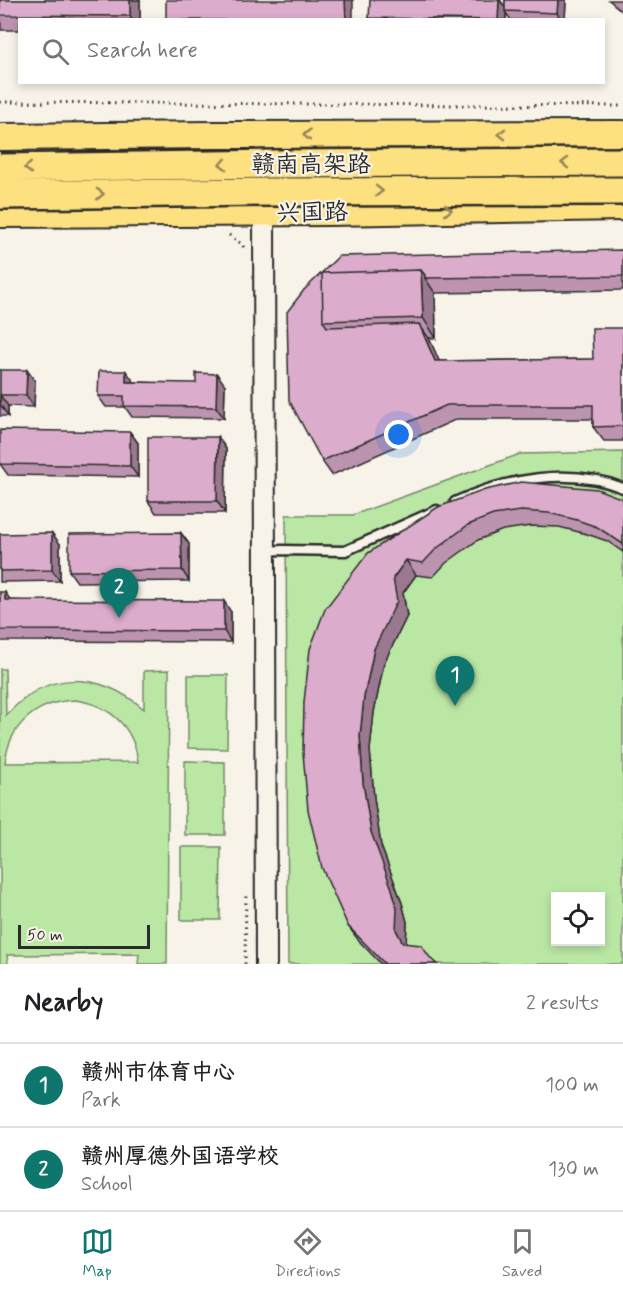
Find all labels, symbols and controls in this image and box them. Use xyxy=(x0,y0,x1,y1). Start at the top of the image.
search box xyxy=(18,18,605,84)
icon: search xyxy=(39,35,72,68)
text: Search here xyxy=(87,37,198,65)
one-way arrow xyxy=(497,128,506,140)
one-way arrow xyxy=(302,129,311,141)
street label: 赣南高架路 xyxy=(251,150,371,181)
one-way arrow xyxy=(560,157,569,169)
one-way arrow xyxy=(218,158,227,171)
one-way arrow xyxy=(23,162,32,174)
one-way arrow xyxy=(375,185,384,197)
one-way arrow xyxy=(96,188,105,200)
street label: 兴国路 xyxy=(276,197,348,230)
one-way arrow xyxy=(444,204,453,216)
your location xyxy=(384,420,413,449)
pin: 2 xyxy=(100,568,138,618)
pin: 1 xyxy=(436,656,474,706)
map controls xyxy=(551,892,605,946)
button: locate xyxy=(551,892,605,946)
scale bar xyxy=(18,922,150,950)
text: 50 m xyxy=(27,925,63,946)
text: Nearby xyxy=(24,986,103,1020)
text: 2 results xyxy=(526,990,599,1017)
text: 赣州市体育中心 xyxy=(81,1059,235,1087)
text: 1 xyxy=(39,1072,48,1099)
text: 100 m xyxy=(545,1072,599,1099)
text: Park xyxy=(81,1087,121,1114)
text: 赣州厚德外国语学校 xyxy=(81,1143,279,1171)
text: 2 xyxy=(39,1156,48,1183)
text: 130 m xyxy=(548,1156,599,1183)
text: School xyxy=(81,1171,133,1198)
tab: Map xyxy=(81,1225,114,1282)
tab: Directions xyxy=(275,1225,341,1282)
tab: Saved xyxy=(502,1225,542,1282)

